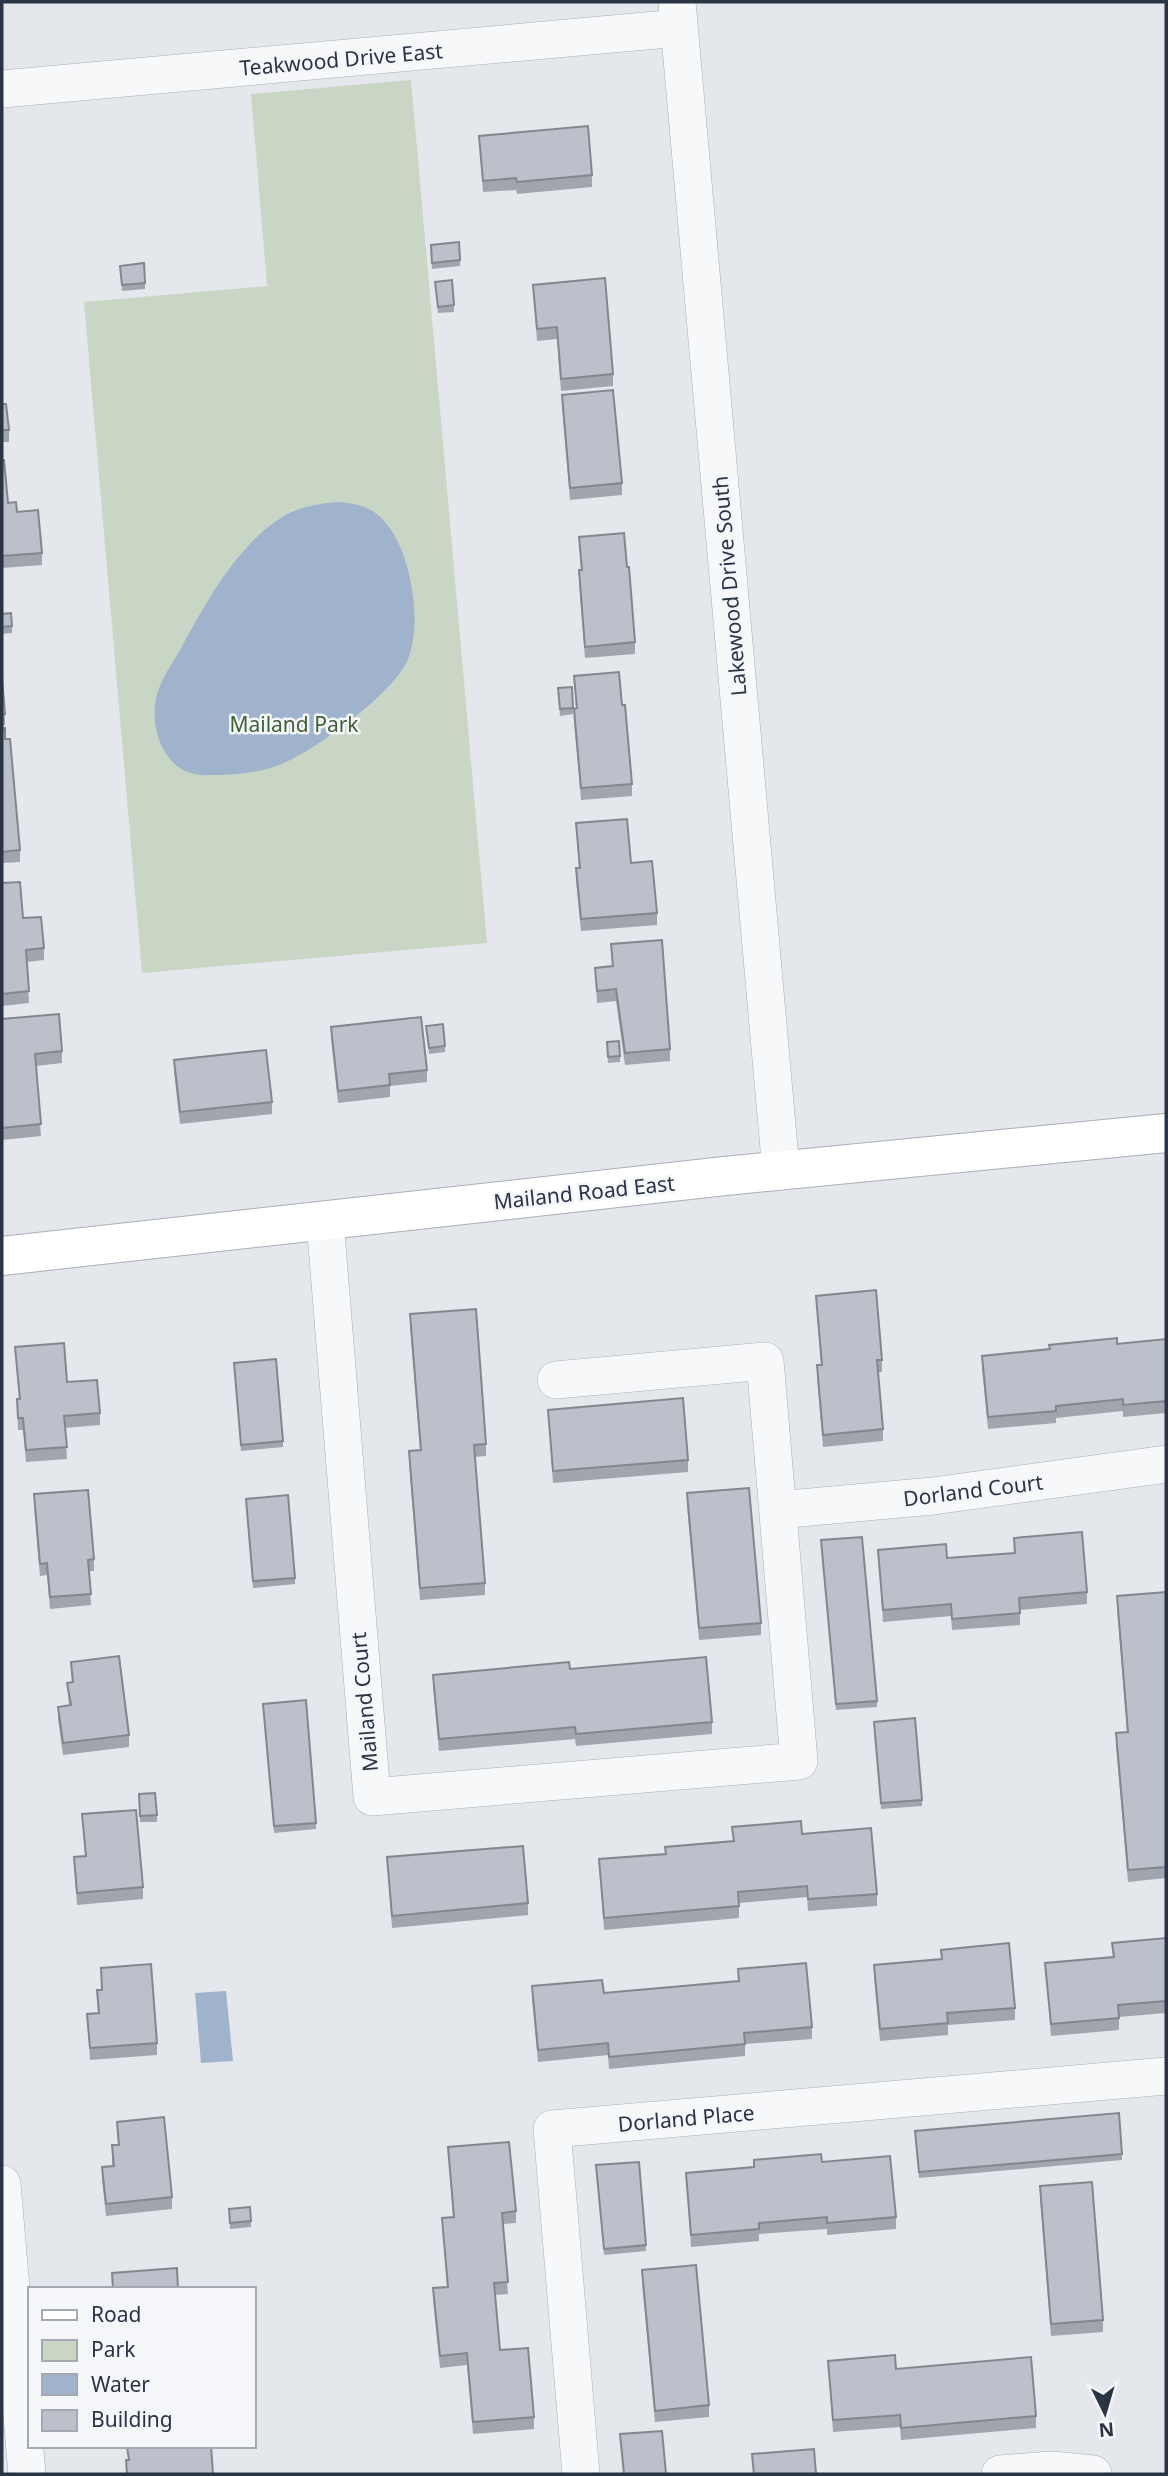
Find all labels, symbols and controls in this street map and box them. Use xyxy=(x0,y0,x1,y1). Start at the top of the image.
street label: Teakwood Drive East xyxy=(238,36,444,82)
street label: Lakewood Drive South xyxy=(705,475,753,697)
park label: Mailand Park xyxy=(229,710,359,738)
street label: Mailand Road East xyxy=(492,1169,676,1215)
street label: Dorland Court xyxy=(902,1467,1045,1512)
street label: Mailand Court xyxy=(344,1631,384,1773)
street label: Dorland Place xyxy=(616,2098,756,2138)
legend xyxy=(28,2287,256,2448)
text: Road xyxy=(91,2300,141,2328)
text: Park xyxy=(91,2335,136,2363)
text: Water xyxy=(91,2370,150,2398)
north arrow xyxy=(1070,2378,1140,2448)
text: Building xyxy=(91,2405,173,2433)
text: N xyxy=(1098,2416,1115,2444)

